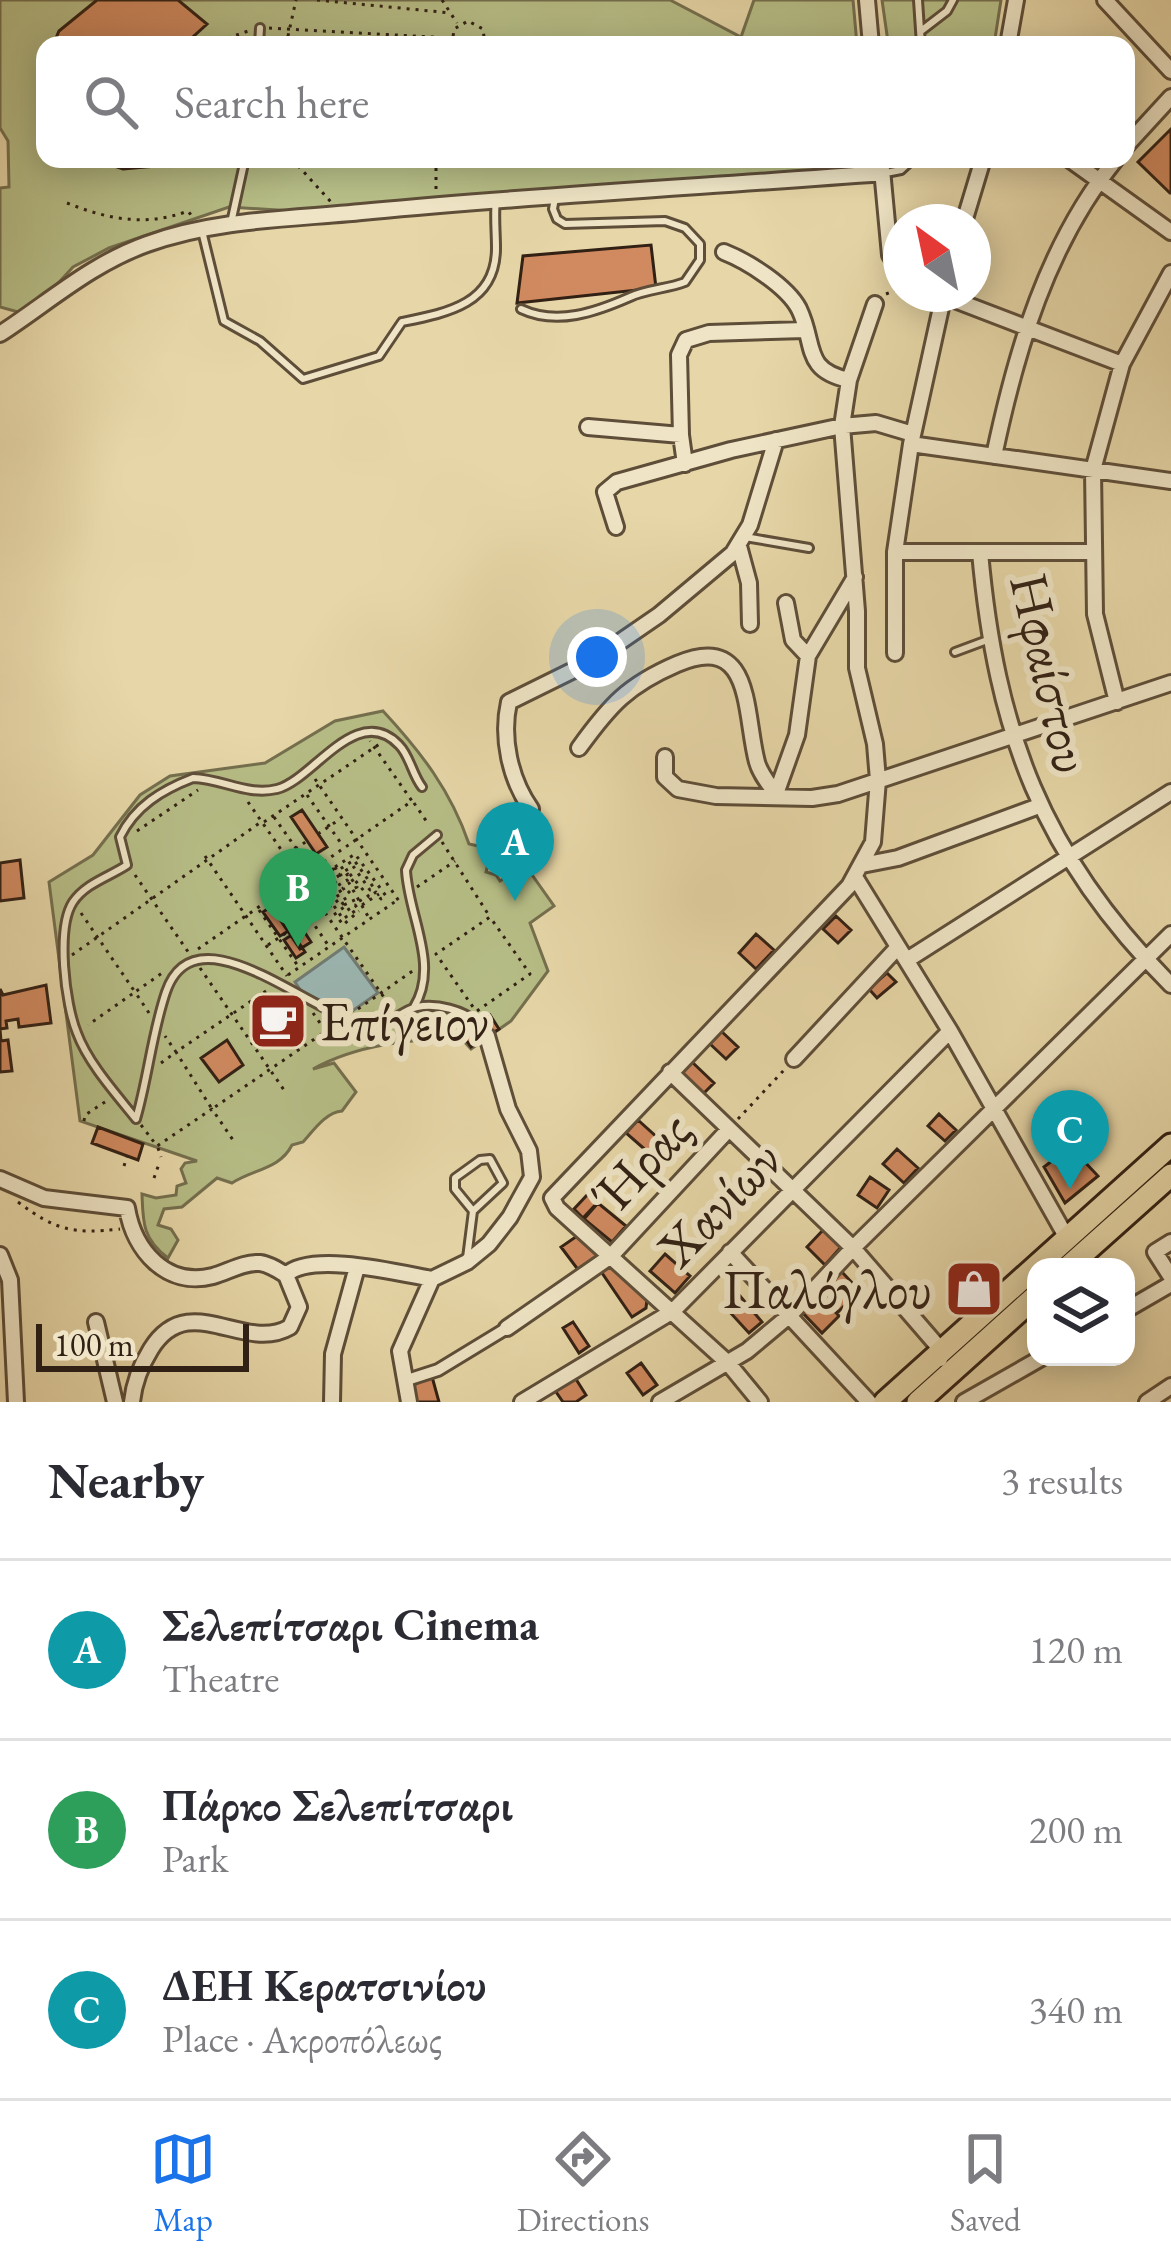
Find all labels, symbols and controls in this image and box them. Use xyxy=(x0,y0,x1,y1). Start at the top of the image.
search box xyxy=(36,36,1135,168)
icon: search xyxy=(78,69,144,135)
text: Search here xyxy=(174,73,369,131)
north arrow xyxy=(883,204,991,312)
street label: Ηφαίστου xyxy=(994,566,1108,780)
your location xyxy=(567,627,627,687)
pin: A xyxy=(476,802,554,901)
pin: B xyxy=(259,848,337,947)
place label: Επίγειον xyxy=(320,986,489,1056)
cafe icon: Επίγειον xyxy=(247,990,309,1052)
pin: C xyxy=(1031,1090,1109,1189)
street label: Ήρας xyxy=(576,1096,706,1228)
street label: Χανίων xyxy=(641,1125,796,1282)
place label: Παλόγλου xyxy=(722,1254,932,1324)
shop icon: Παλόγλου xyxy=(943,1258,1005,1320)
map controls xyxy=(1027,1258,1135,1366)
button: layers xyxy=(1027,1258,1135,1366)
scale bar xyxy=(36,1318,249,1371)
text: 100 m xyxy=(54,1323,134,1366)
text: Nearby xyxy=(48,1447,204,1513)
text: 3 results xyxy=(1001,1455,1123,1506)
text: Σελεπίτσαρι Cinema xyxy=(162,1595,539,1653)
text: A xyxy=(73,1624,101,1675)
text: 120 m xyxy=(1029,1624,1123,1675)
text: Theatre xyxy=(162,1653,279,1704)
text: Πάρκο Σελεπίτσαρι xyxy=(162,1775,513,1833)
text: B xyxy=(75,1804,99,1855)
text: 200 m xyxy=(1029,1804,1123,1855)
text: Park xyxy=(162,1833,228,1884)
text: ΔΕΗ Κερατσινίου xyxy=(162,1955,486,2013)
text: C xyxy=(73,1984,101,2035)
text: 340 m xyxy=(1029,1984,1123,2035)
text: Place · Ακροπόλεως xyxy=(162,2013,442,2064)
tab: Map xyxy=(150,2126,216,2241)
tab: Directions xyxy=(517,2126,650,2241)
tab: Saved xyxy=(950,2126,1021,2241)

